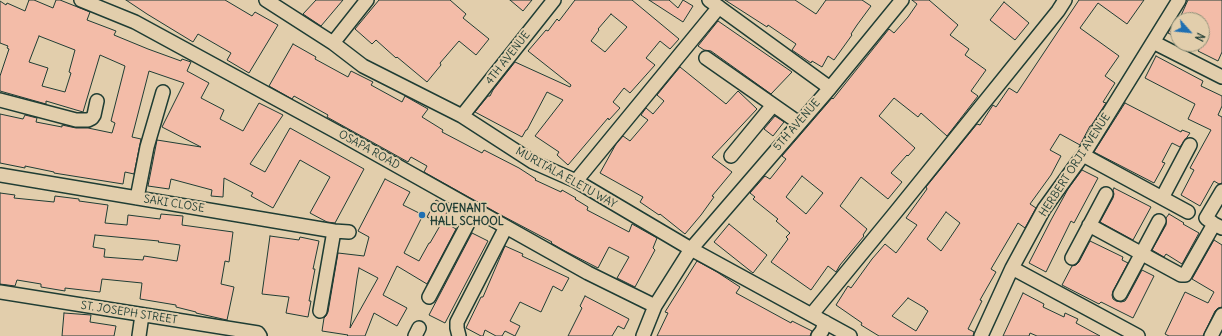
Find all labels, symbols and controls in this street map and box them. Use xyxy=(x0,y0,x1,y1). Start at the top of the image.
north arrow xyxy=(1170,12,1210,52)
street label: 4TH AVENUE xyxy=(483,29,533,87)
text: N xyxy=(1192,30,1208,44)
street label: 5TH AVENUE xyxy=(771,96,823,154)
street label: HERBERT ORJI AVENUE xyxy=(1037,111,1113,219)
street label: OSAPA ROAD xyxy=(336,128,402,172)
street label: MURITALA ELETU WAY xyxy=(513,145,619,211)
street label: SAKI CLOSE xyxy=(143,193,205,215)
place label: COVENANT HALL SCHOOL xyxy=(430,202,504,228)
marker: COVENANT HALL SCHOOL xyxy=(417,210,427,220)
street label: ST. JOSEPH STREET xyxy=(80,299,178,327)

